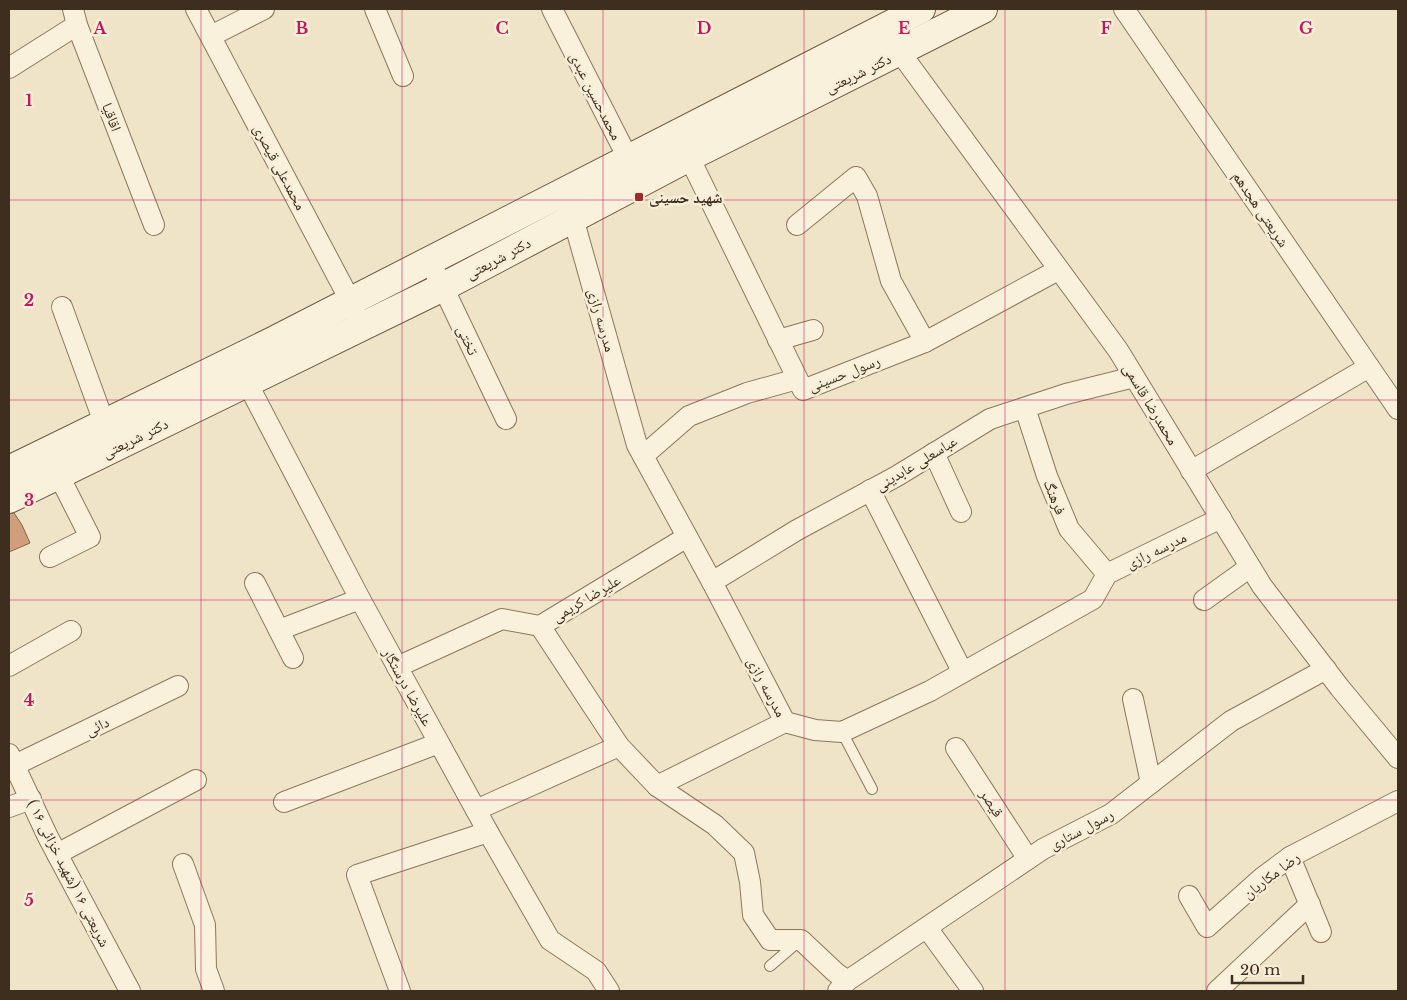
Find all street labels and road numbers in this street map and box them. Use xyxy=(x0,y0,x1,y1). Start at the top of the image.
street label: محمدحسین عبدی xyxy=(565,49,626,144)
street label: دکتر شریعتی xyxy=(822,49,895,98)
street label: اقاقیا xyxy=(98,100,126,134)
street label: محمدعلی قیصری xyxy=(248,121,311,214)
street label: شریعتی هجدهم xyxy=(1228,167,1293,251)
street label: دکتر شریعتی xyxy=(462,233,534,284)
street label: مدرسه رازی xyxy=(583,286,620,354)
street label: تختی xyxy=(452,322,483,359)
street label: رسول حسینی xyxy=(805,351,883,396)
street label: محمدرضا قاسمی xyxy=(1118,360,1183,449)
street label: دکتر شریعتی xyxy=(99,414,172,463)
street label: عباسعلی عابدینی xyxy=(871,431,961,496)
street label: فرهنگ xyxy=(1039,477,1071,517)
street label: مدرسه رازی xyxy=(1123,527,1190,574)
street label: علیرضا کریمی xyxy=(548,570,625,627)
street label: علیرضا درستگار xyxy=(378,644,437,730)
street label: مدرسه رازی xyxy=(742,654,791,721)
street label: دائی xyxy=(82,712,112,741)
street label: قیصر xyxy=(975,785,1008,821)
street label: شریعتی ۱۶ (شهید خزائی ۱۶ ) xyxy=(23,796,115,951)
street label: رسول ستاری xyxy=(1046,804,1117,855)
street label: رضا مکاریان xyxy=(1239,847,1304,903)

